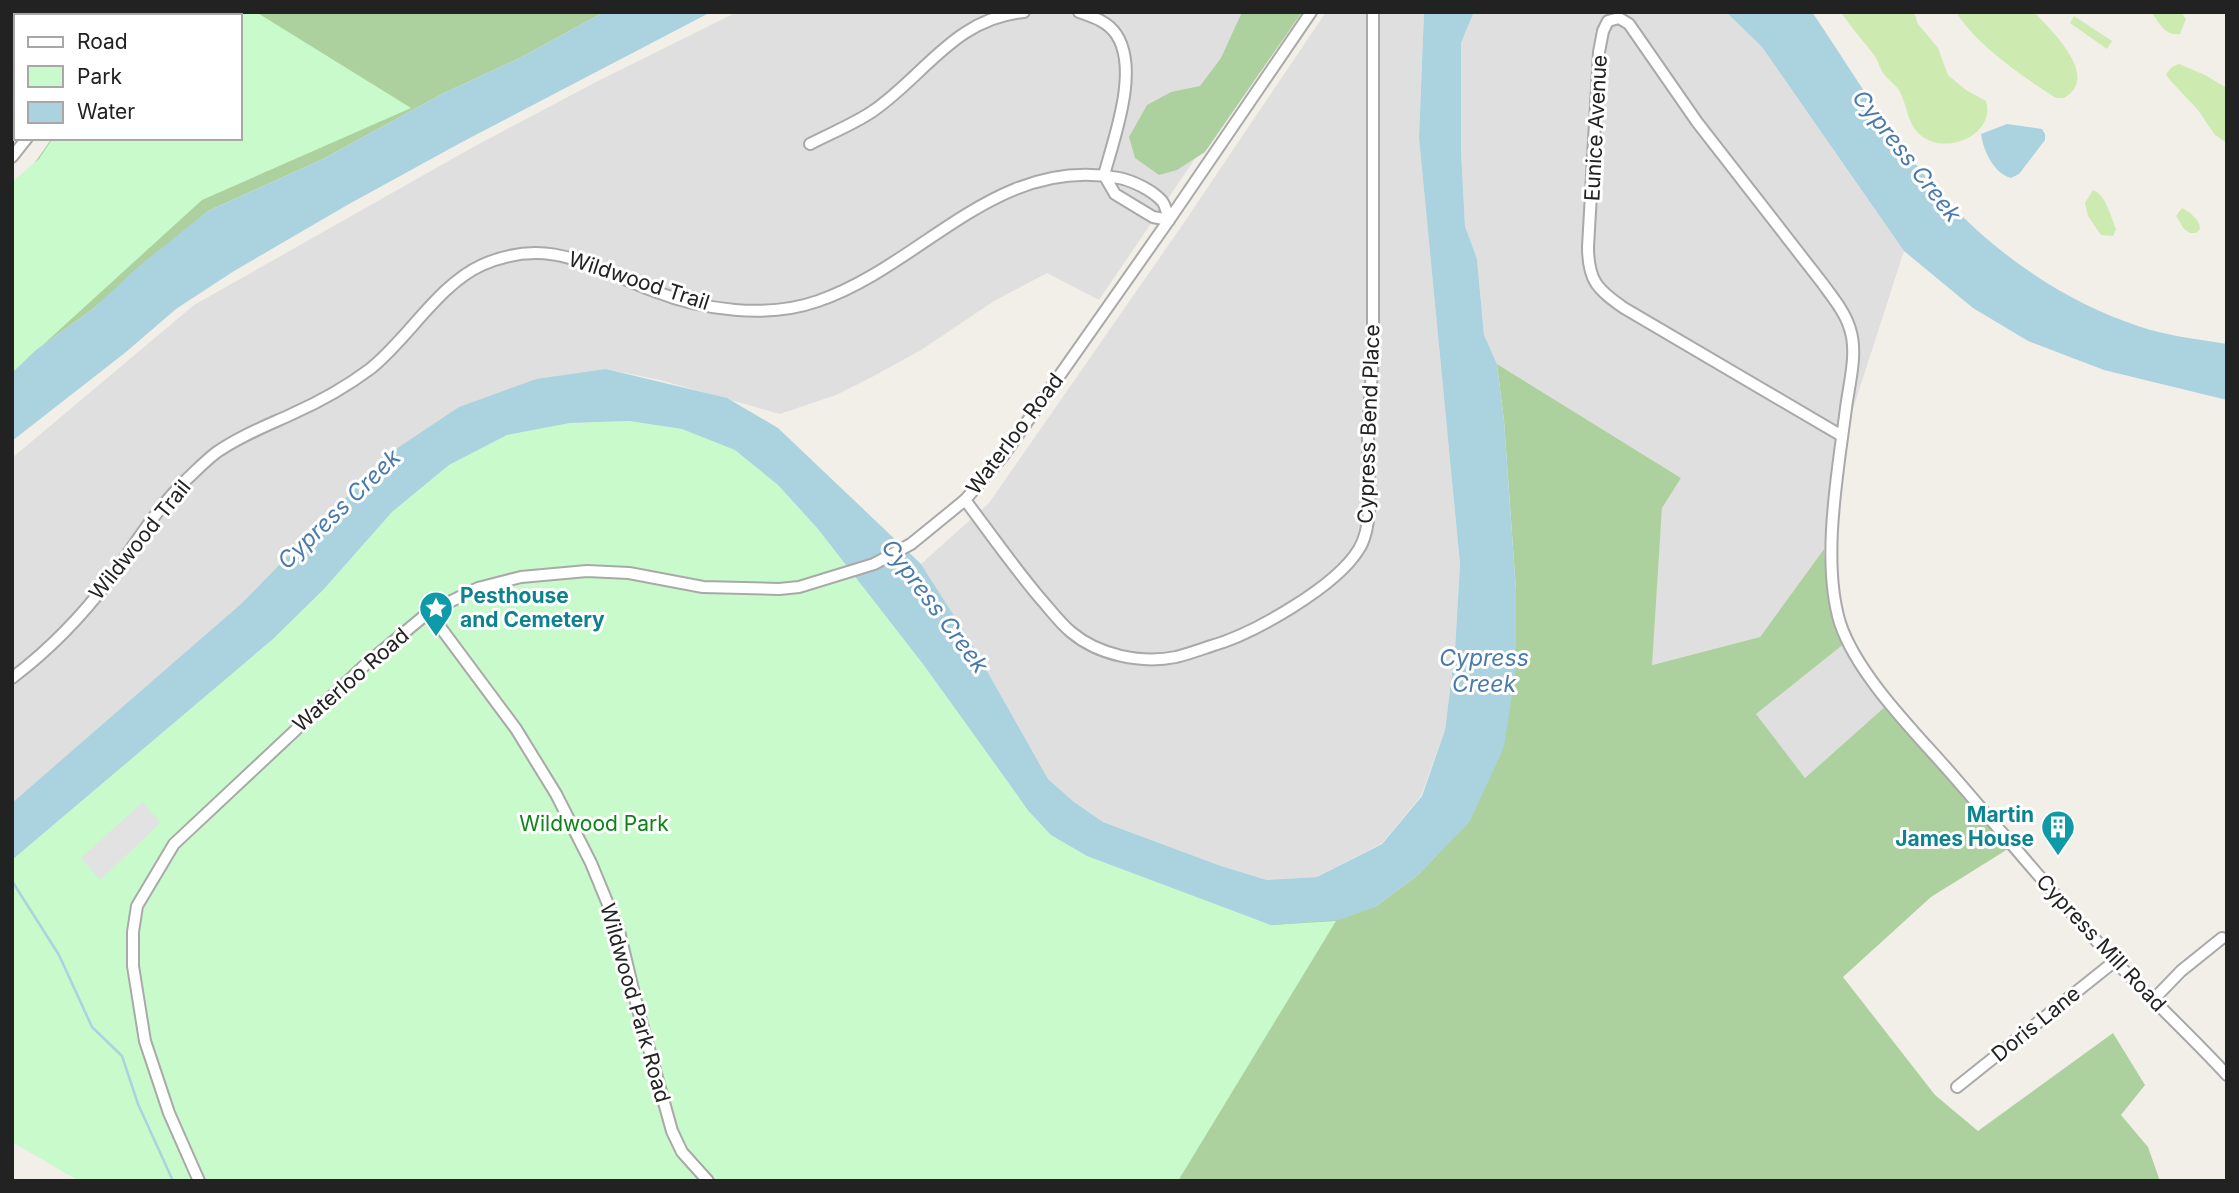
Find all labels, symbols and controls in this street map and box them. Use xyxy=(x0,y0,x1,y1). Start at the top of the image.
legend xyxy=(14,14,242,140)
text: Road xyxy=(77,29,128,54)
street label: Eunice Avenue xyxy=(1579,54,1612,202)
text: Park xyxy=(77,64,122,89)
water label: Cypress Creek xyxy=(1847,84,1968,228)
text: Water xyxy=(77,99,135,124)
street label: Wildwood Trail xyxy=(566,246,713,315)
street label: Cypress Bend Place xyxy=(1353,324,1384,524)
street label: Waterloo Road xyxy=(961,368,1068,499)
water label: Cypress Creek xyxy=(272,443,407,575)
street label: Wildwood Trail xyxy=(84,475,195,605)
water label: Cypress Creek xyxy=(876,534,995,679)
place label: Pesthouse and Cemetery xyxy=(460,583,605,632)
place icon: Pesthouse and Cemetery xyxy=(417,589,455,638)
street label: Waterloo Road xyxy=(288,622,414,737)
water label: Cypress Creek xyxy=(1439,644,1529,698)
place label: Martin James House xyxy=(1895,802,2034,851)
building icon: Martin James House xyxy=(2039,808,2077,857)
park label: Wildwood Park xyxy=(519,811,669,836)
street label: Cypress Mill Road xyxy=(2031,869,2171,1017)
street label: Wildwood Park Road xyxy=(595,900,676,1105)
street label: Doris Lane xyxy=(1986,980,2085,1067)

